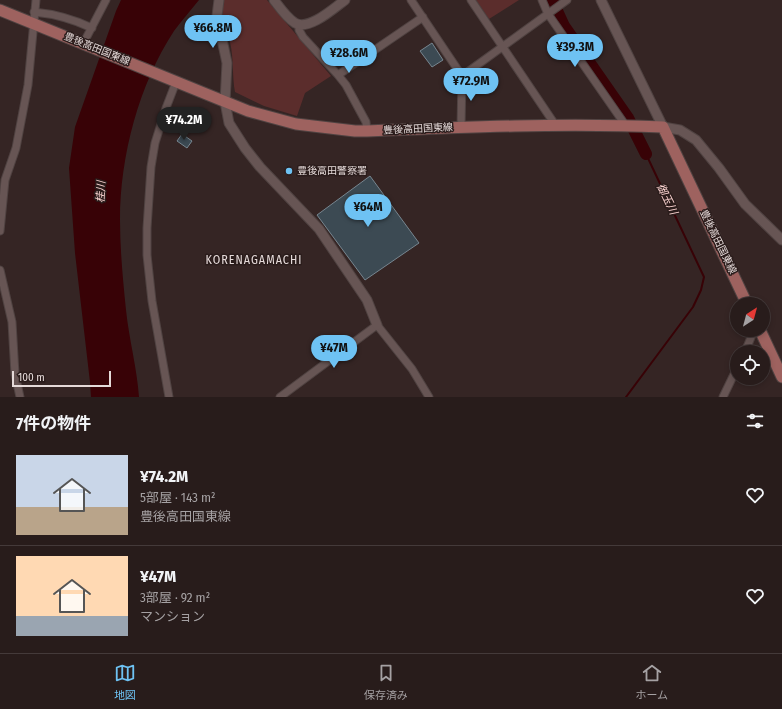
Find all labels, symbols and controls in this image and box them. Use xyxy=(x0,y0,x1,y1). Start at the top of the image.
pin: ¥66.8M xyxy=(180,15,246,49)
text: ¥66.8M xyxy=(193,20,233,35)
street label: 豊後高田国東線 xyxy=(62,30,132,68)
pin: ¥39.3M xyxy=(542,34,608,68)
text: ¥39.3M xyxy=(556,39,594,54)
pin: ¥28.6M xyxy=(316,40,382,74)
text: ¥28.6M xyxy=(330,45,368,60)
pin: ¥72.9M xyxy=(438,68,504,102)
text: ¥72.9M xyxy=(452,73,490,88)
pin: ¥74.2M xyxy=(151,107,217,141)
text: ¥74.2M xyxy=(166,112,202,127)
street label: 豊後高田国東線 xyxy=(383,121,453,137)
place label: 豊後高田警察署 xyxy=(297,165,367,177)
marker: 豊後高田警察署 xyxy=(284,166,294,176)
water label: 桂川 xyxy=(94,180,108,203)
water label: 御玉川 xyxy=(654,181,681,218)
pin: ¥64M xyxy=(344,194,392,228)
text: ¥64M xyxy=(353,199,383,214)
street label: 豊後高田国東線 xyxy=(697,208,739,276)
district label: KORENAGAMACHI xyxy=(206,253,302,267)
north arrow xyxy=(730,297,770,337)
map controls xyxy=(730,297,770,385)
pin: ¥47M xyxy=(310,335,358,369)
text: ¥47M xyxy=(320,340,348,355)
button: locate xyxy=(730,345,770,385)
scale bar xyxy=(12,369,111,388)
text: 100 m xyxy=(18,371,45,384)
icon: filters xyxy=(744,410,766,432)
text: 7件の物件 xyxy=(16,413,91,434)
text: ¥74.2M xyxy=(140,466,188,487)
icon: home xyxy=(48,471,96,519)
icon: heart xyxy=(744,484,766,506)
text: 5部屋 · 143 m² xyxy=(140,490,216,505)
text: 豊後高田国東線 xyxy=(140,509,231,524)
text: ¥47M xyxy=(140,566,176,587)
icon: home xyxy=(48,572,96,620)
icon: heart xyxy=(744,585,766,607)
text: 3部屋 · 92 m² xyxy=(140,590,210,605)
text: マンション xyxy=(140,609,205,624)
tab: 地図 xyxy=(114,662,136,702)
tab: 保存済み xyxy=(364,662,408,702)
tab: ホーム xyxy=(635,662,668,702)

